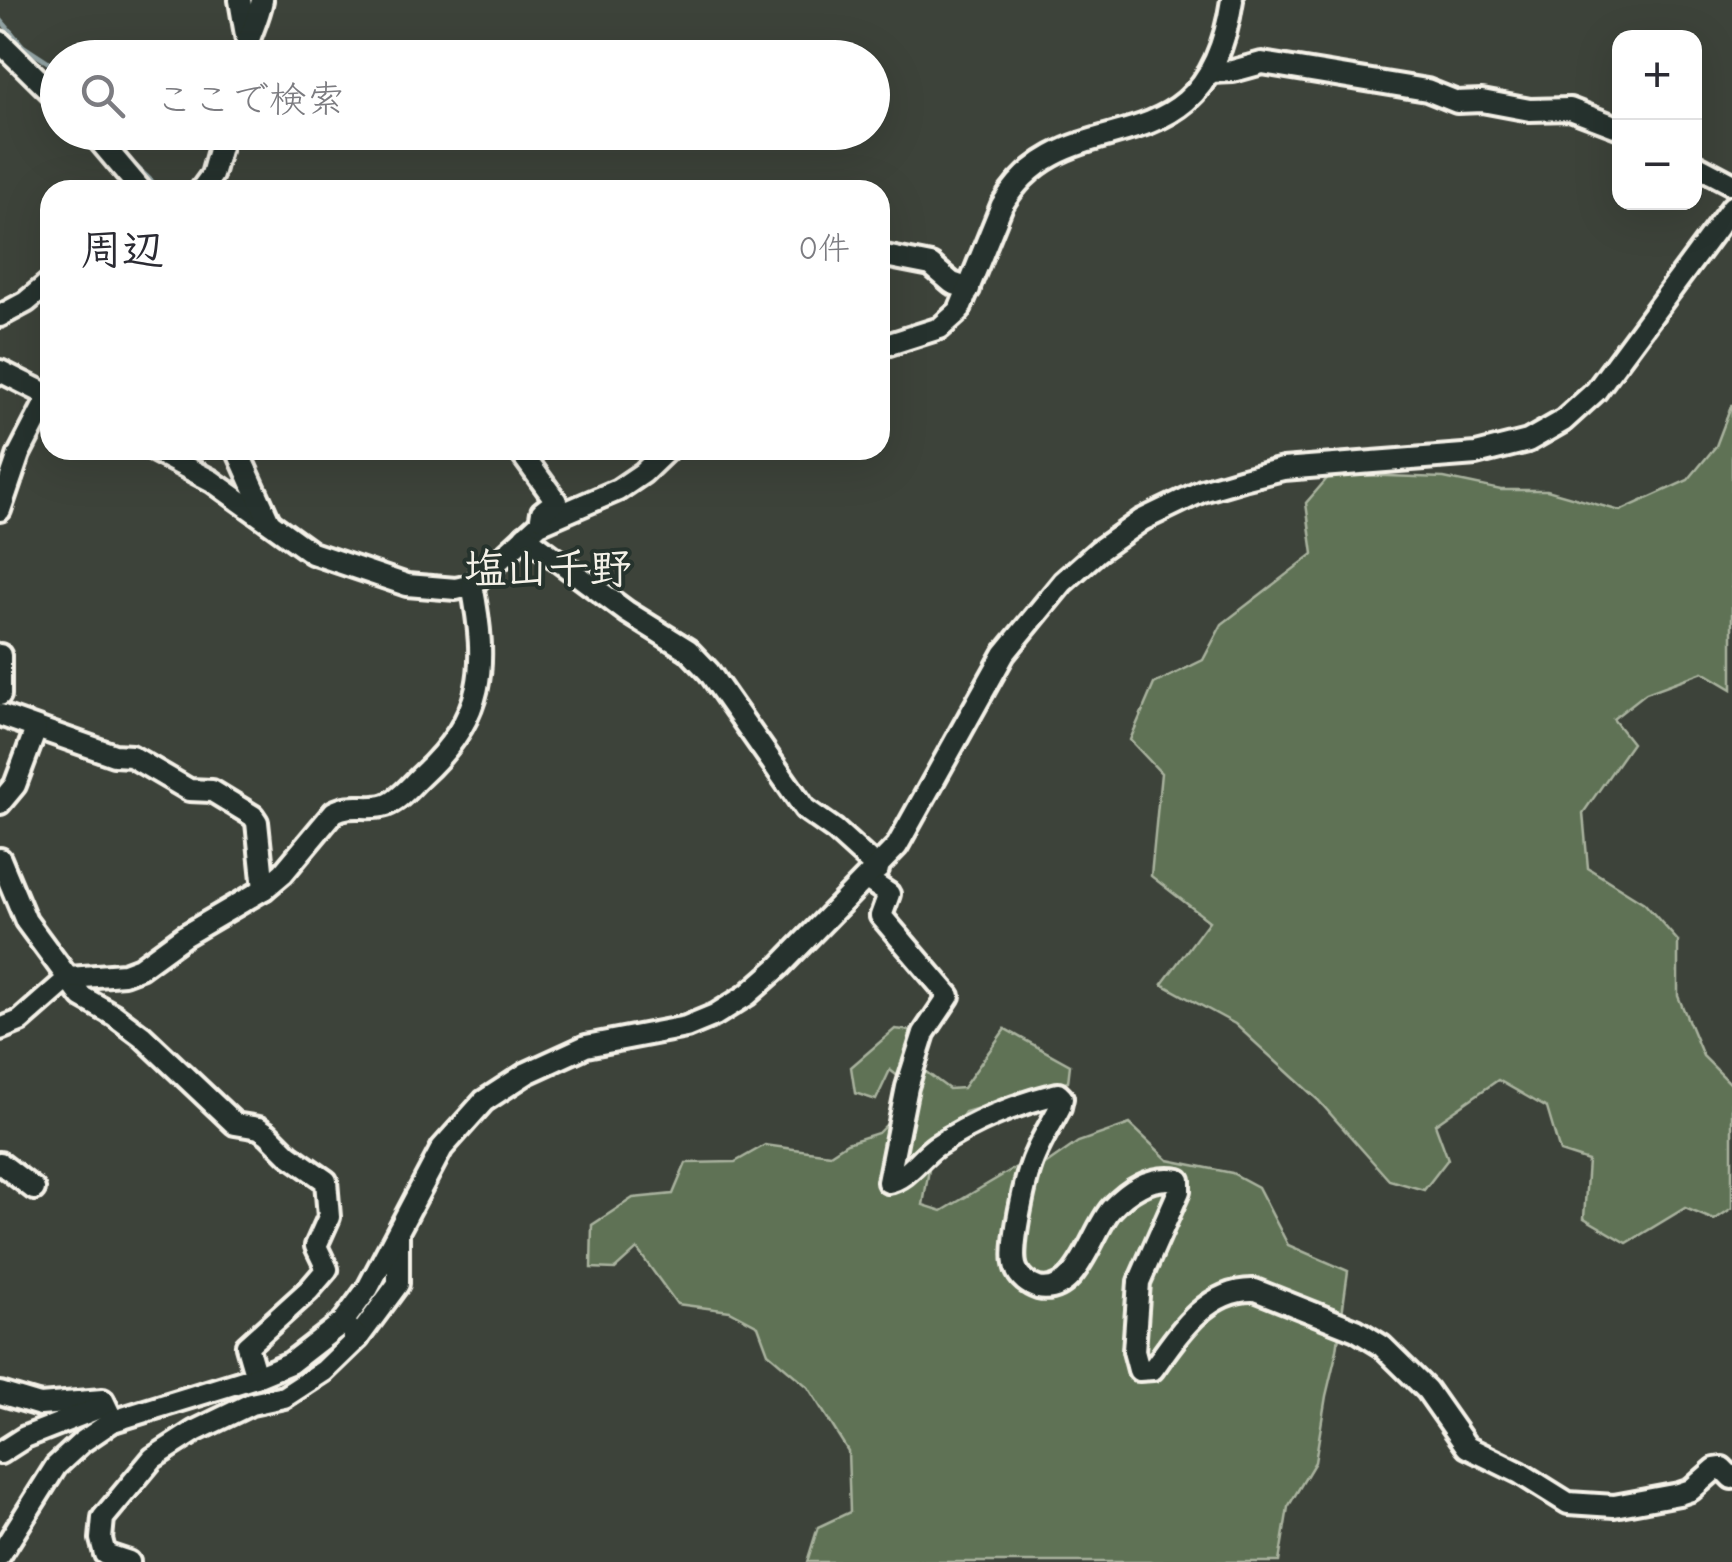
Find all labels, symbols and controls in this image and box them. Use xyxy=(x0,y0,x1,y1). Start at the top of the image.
map controls xyxy=(1612,30,1702,210)
button: + xyxy=(1612,30,1702,120)
search box xyxy=(40,40,890,150)
icon: search xyxy=(75,68,130,123)
text: ここで検索 xyxy=(155,78,345,122)
button: − xyxy=(1612,120,1702,210)
text: 周辺 xyxy=(80,226,164,275)
text: 0件 xyxy=(799,230,850,267)
district label: 塩山千野 xyxy=(464,545,632,594)

